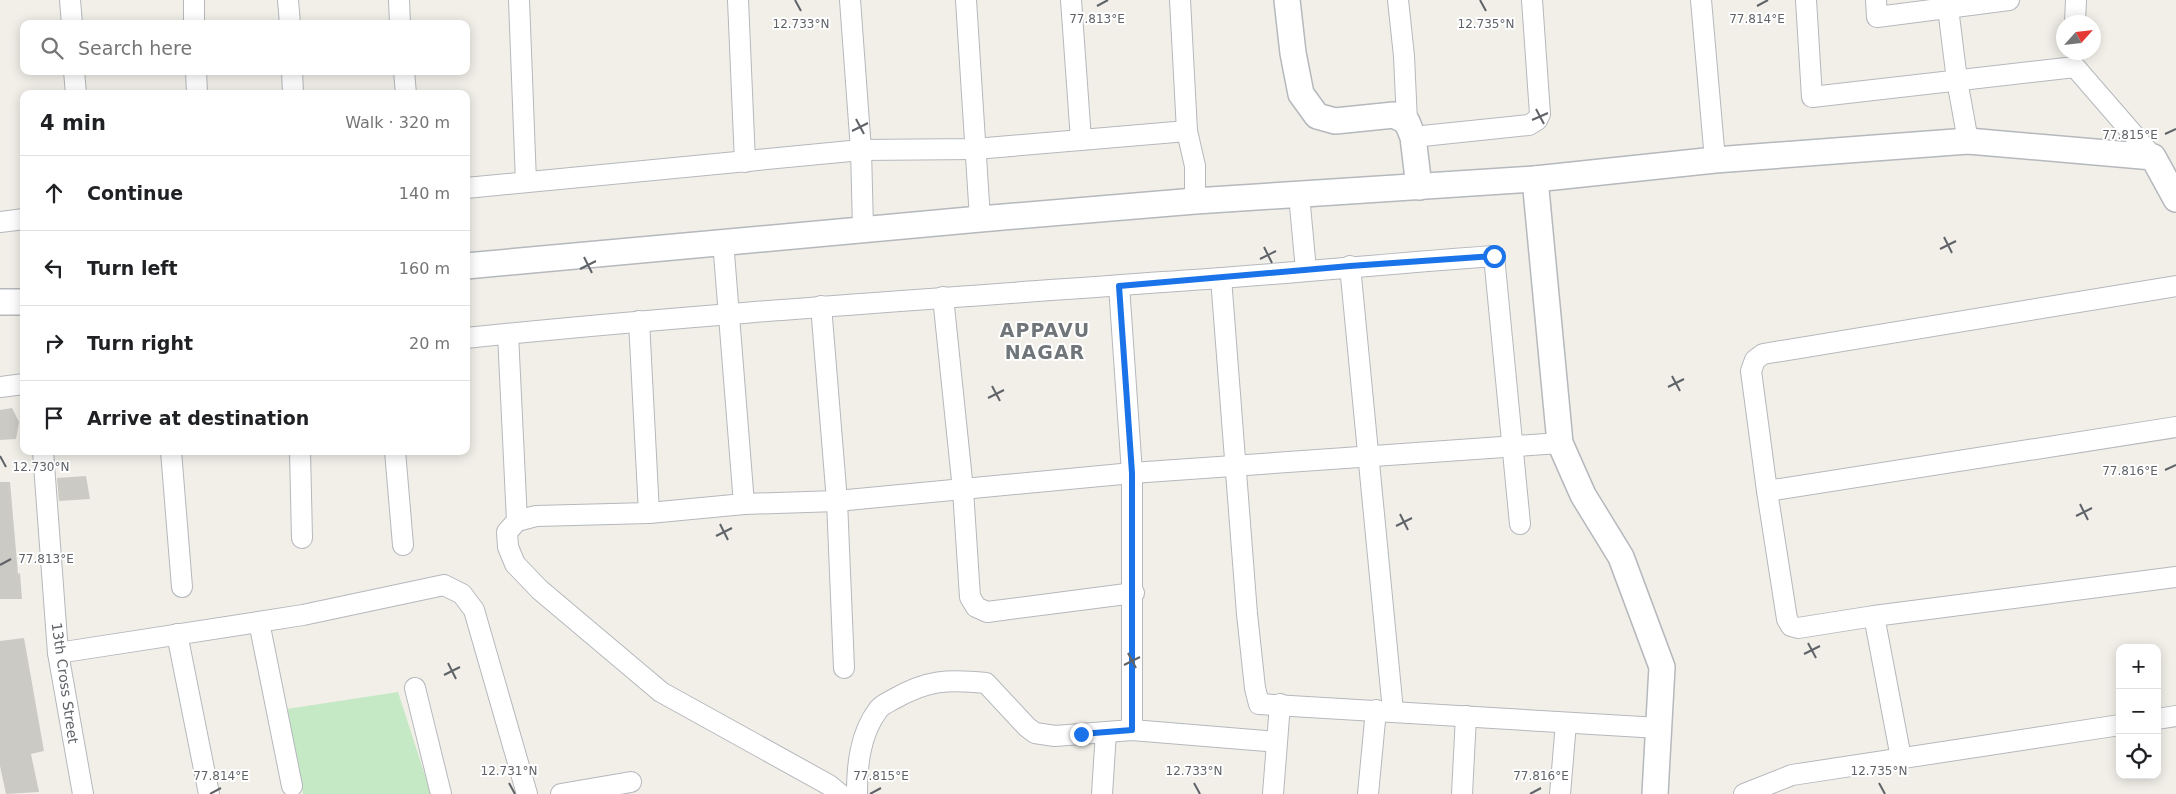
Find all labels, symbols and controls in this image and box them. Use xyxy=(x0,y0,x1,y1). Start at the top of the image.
text: 77.813°E xyxy=(1069,12,1125,26)
text: 77.814°E xyxy=(1729,12,1785,26)
north arrow xyxy=(2056,15,2101,60)
text: 12.733°N xyxy=(773,17,829,31)
text: 12.735°N xyxy=(1458,17,1514,31)
search box xyxy=(20,20,470,75)
icon: search xyxy=(38,34,66,62)
text: Search here xyxy=(78,37,192,59)
text: 4 min xyxy=(40,111,106,135)
text: Walk · 320 m xyxy=(345,113,450,132)
text: 77.815°E xyxy=(2102,128,2158,142)
icon: ahead xyxy=(40,179,68,207)
text: Continue xyxy=(87,182,183,204)
text: 140 m xyxy=(399,184,450,203)
route start xyxy=(1483,245,1506,268)
icon: left xyxy=(40,254,68,282)
text: Turn left xyxy=(87,257,178,279)
text: 160 m xyxy=(399,259,450,278)
district label: APPAVU NAGAR xyxy=(1000,319,1090,363)
icon: right xyxy=(40,329,68,357)
text: Turn right xyxy=(87,332,193,354)
text: 20 m xyxy=(409,334,450,353)
icon: arrive xyxy=(40,404,68,432)
text: Arrive at destination xyxy=(87,407,309,429)
text: 12.730°N xyxy=(13,460,69,474)
text: 77.816°E xyxy=(2102,464,2158,478)
text: 77.813°E xyxy=(18,552,74,566)
street label: 13th Cross Street xyxy=(49,621,81,745)
map controls xyxy=(2116,644,2161,779)
button: + xyxy=(2116,644,2161,689)
button: − xyxy=(2116,689,2161,734)
route end xyxy=(1070,723,1093,746)
button: locate xyxy=(2116,734,2161,779)
text: 12.731°N xyxy=(481,764,537,778)
text: 12.733°N xyxy=(1166,764,1222,778)
text: 12.735°N xyxy=(1851,764,1907,778)
text: 77.814°E xyxy=(193,769,249,783)
text: 77.815°E xyxy=(853,769,909,783)
text: 77.816°E xyxy=(1513,769,1569,783)

